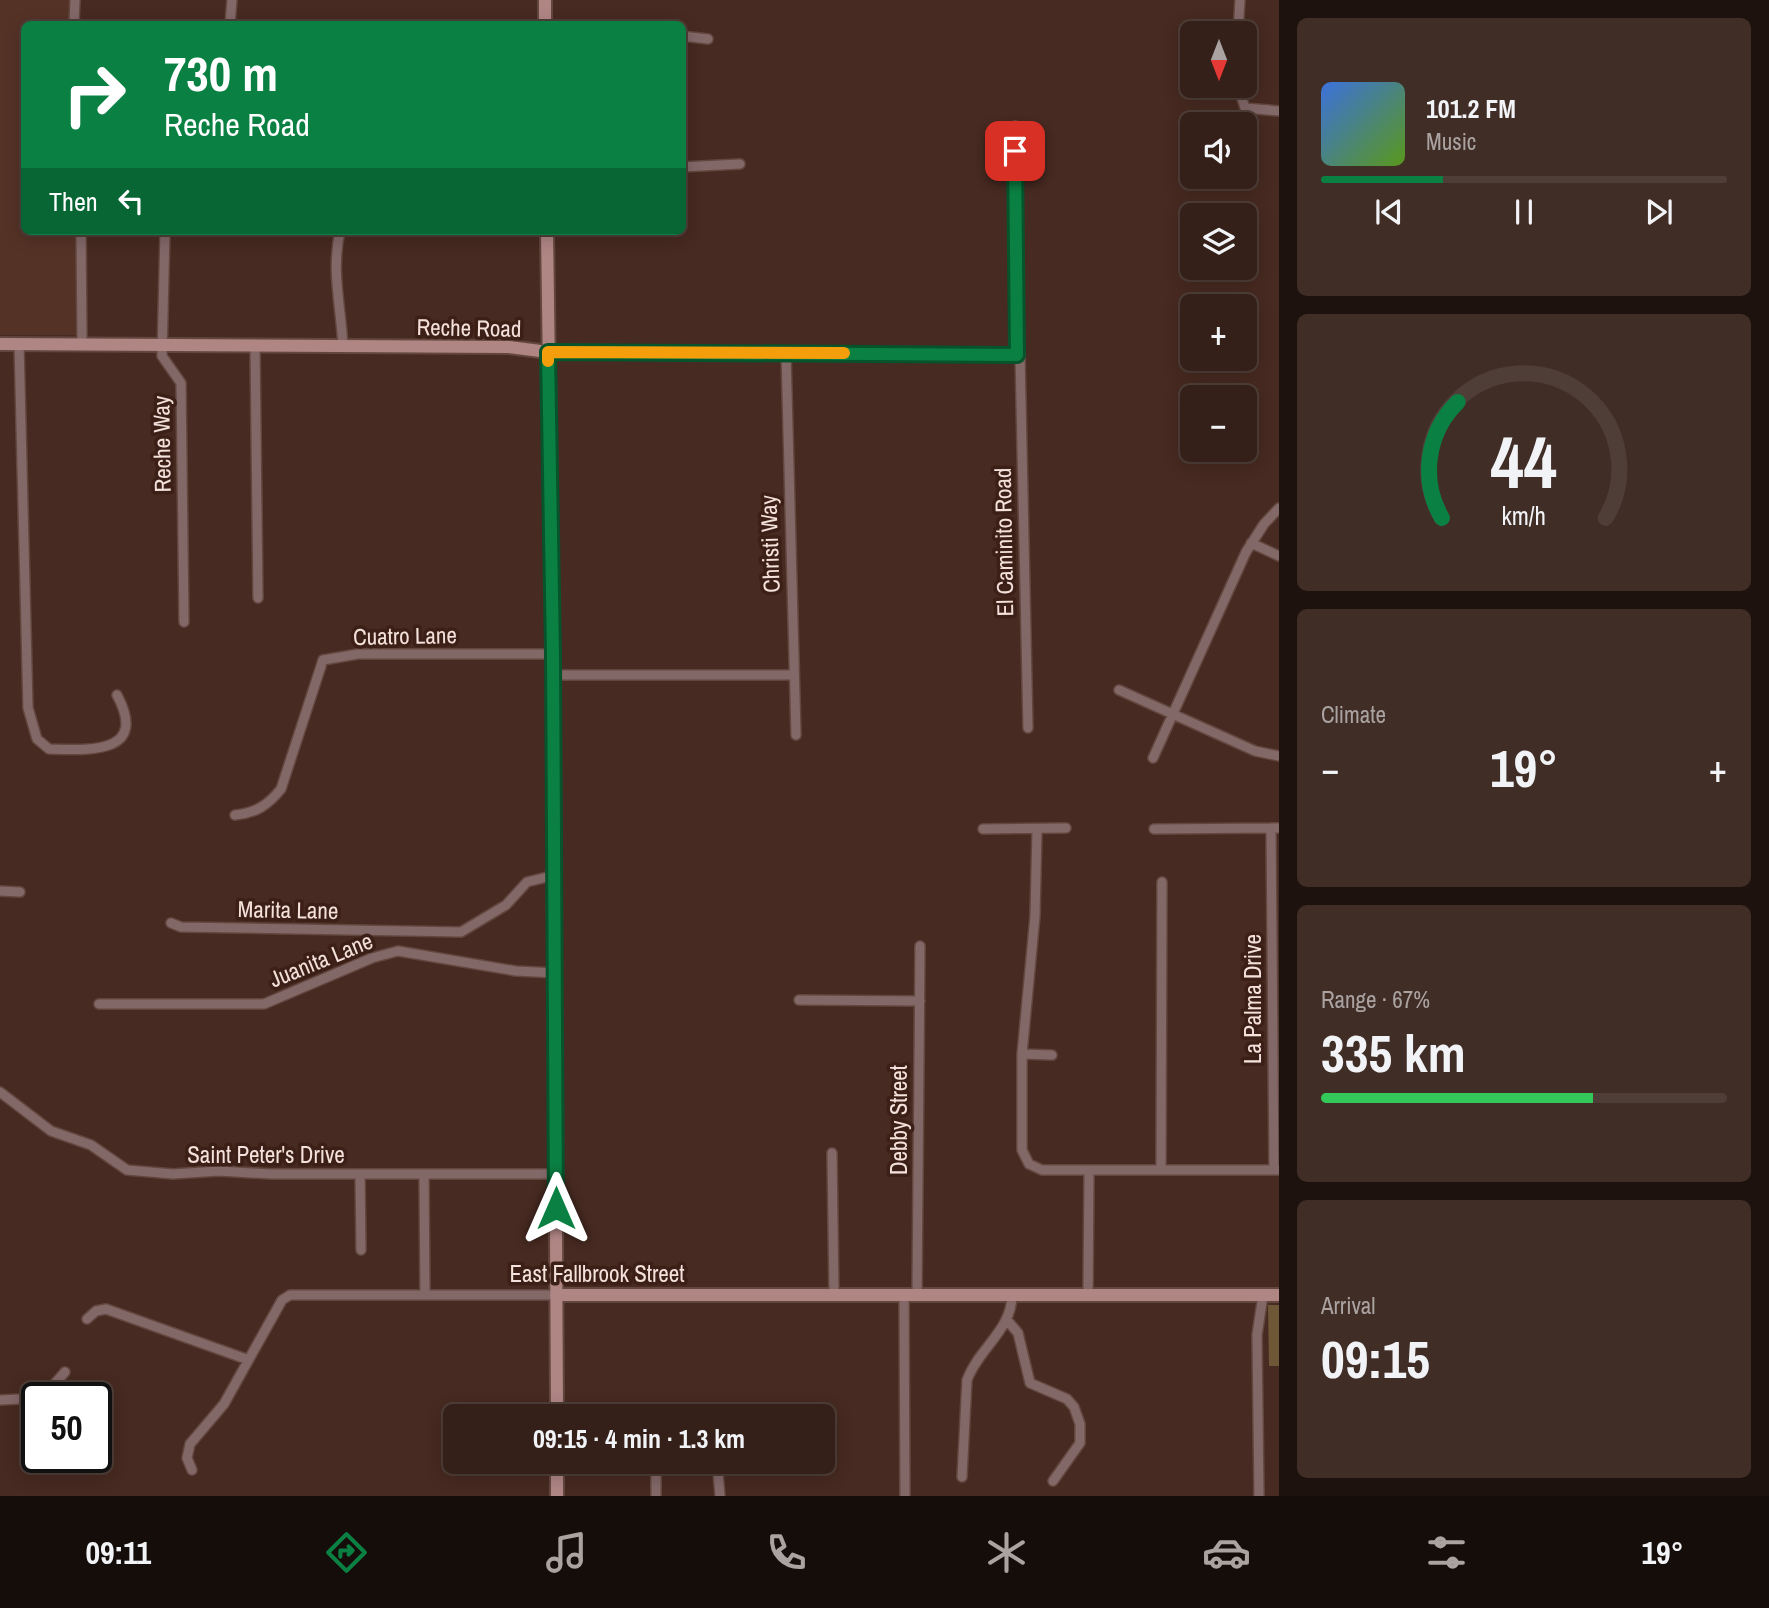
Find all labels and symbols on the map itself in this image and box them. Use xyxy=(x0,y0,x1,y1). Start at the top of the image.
north arrow xyxy=(1180,21,1256,98)
pin xyxy=(985,121,1045,181)
street label: Reche Road xyxy=(416,311,522,344)
street label: Reche Way xyxy=(145,395,178,493)
street label: El Caminito Road xyxy=(987,467,1020,617)
street label: Christi Way xyxy=(752,494,787,593)
street label: Cuatro Lane xyxy=(353,619,457,652)
street label: Marita Lane xyxy=(237,893,339,926)
street label: Juanita Lane xyxy=(264,925,377,994)
street label: La Palma Drive xyxy=(1237,934,1268,1064)
street label: Debby Street xyxy=(883,1065,914,1175)
street label: Saint Peter's Drive xyxy=(187,1139,345,1170)
position arrow xyxy=(519,1171,593,1245)
street label: East Fallbrook Street xyxy=(509,1258,685,1289)
speed limit sign: 50 xyxy=(21,1382,112,1473)

